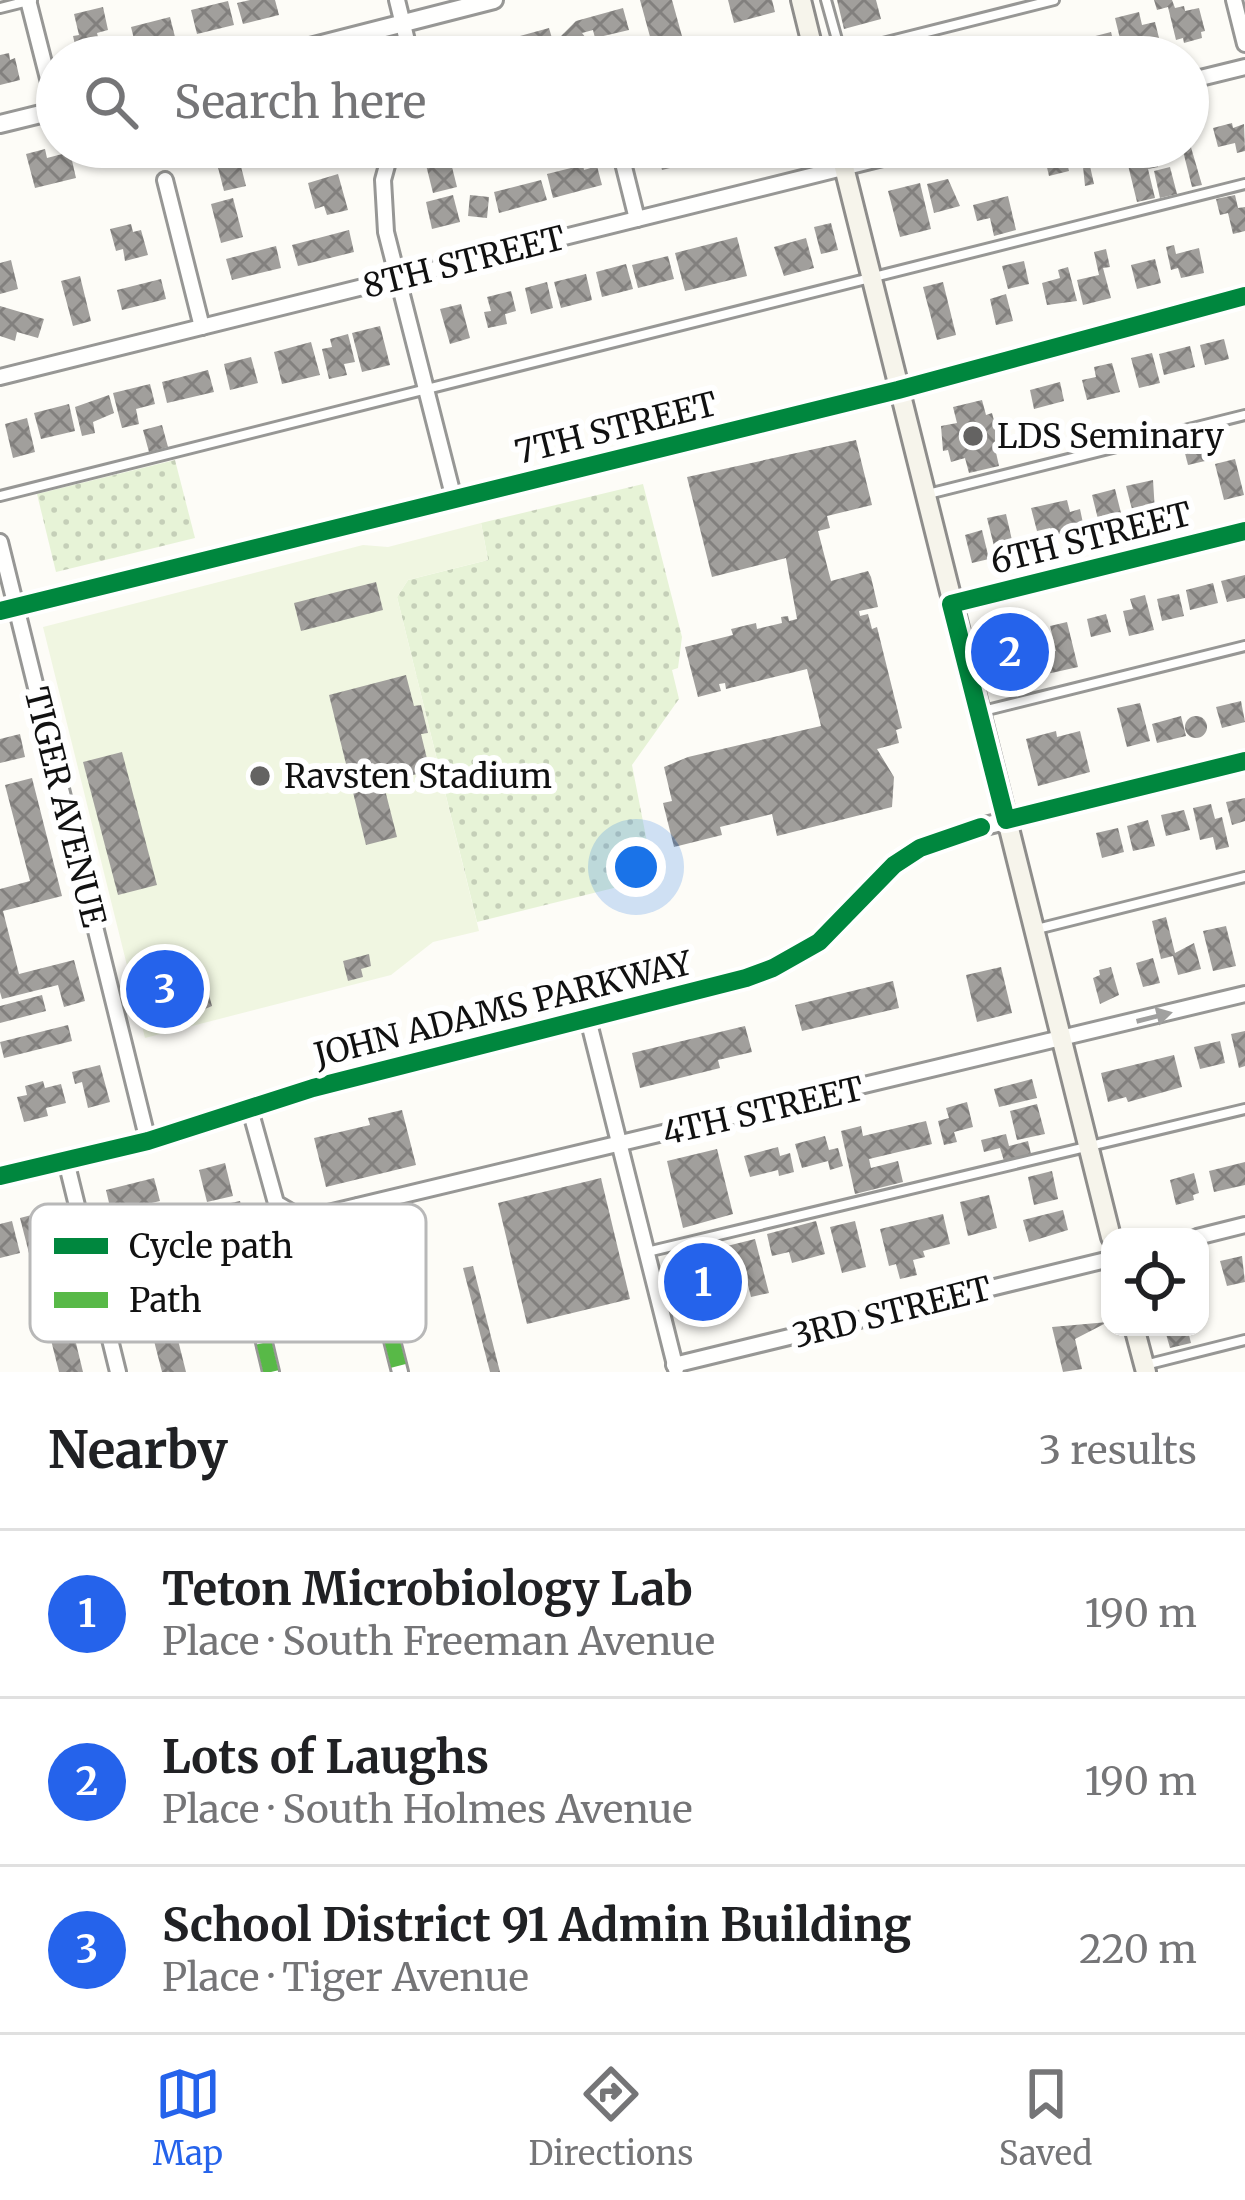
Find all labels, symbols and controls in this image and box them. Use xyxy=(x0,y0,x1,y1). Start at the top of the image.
search box xyxy=(36,36,1209,168)
icon: search xyxy=(78,69,144,135)
text: Search here xyxy=(174,74,426,130)
street label: 8TH STREET xyxy=(359,217,569,307)
street label: 7TH STREET xyxy=(511,383,721,473)
place label: LDS Seminary xyxy=(997,416,1225,457)
marker: LDS Seminary xyxy=(960,423,986,449)
street label: 6TH STREET xyxy=(986,493,1196,583)
pin: 2 xyxy=(971,607,1049,697)
street label: TIGER AVENUE xyxy=(15,683,115,931)
place label: Ravsten Stadium xyxy=(284,756,552,797)
marker: Ravsten Stadium xyxy=(247,763,273,789)
your location xyxy=(606,837,666,897)
street label: JOHN ADAMS PARKWAY xyxy=(309,942,697,1076)
pin: 3 xyxy=(126,944,204,1034)
one-way arrow xyxy=(1136,1006,1173,1025)
street label: 4TH STREET xyxy=(659,1068,867,1154)
legend xyxy=(30,1204,426,1342)
text: Cycle path xyxy=(129,1226,293,1267)
map controls xyxy=(1101,1228,1209,1336)
button: locate xyxy=(1101,1228,1209,1336)
pin: 1 xyxy=(664,1237,742,1327)
street label: 3RD STREET xyxy=(788,1268,996,1356)
text: Path xyxy=(129,1280,202,1321)
text: Nearby xyxy=(48,1418,228,1482)
text: 3 results xyxy=(1039,1426,1197,1475)
text: Teton Microbiology Lab xyxy=(162,1561,693,1617)
text: 1 xyxy=(78,1589,96,1638)
text: 190 m xyxy=(1085,1589,1197,1638)
text: Place · South Freeman Avenue xyxy=(162,1617,715,1666)
text: Lots of Laughs xyxy=(162,1729,489,1785)
text: 2 xyxy=(76,1757,98,1806)
text: 190 m xyxy=(1085,1757,1197,1806)
text: Place · South Holmes Avenue xyxy=(162,1785,693,1834)
text: School District 91 Admin Building xyxy=(162,1897,911,1953)
text: 3 xyxy=(76,1925,98,1974)
text: 220 m xyxy=(1079,1925,1197,1974)
text: Place · Tiger Avenue xyxy=(162,1953,529,2002)
tab: Map xyxy=(153,2061,223,2174)
tab: Directions xyxy=(528,2061,693,2174)
tab: Saved xyxy=(999,2061,1092,2174)

